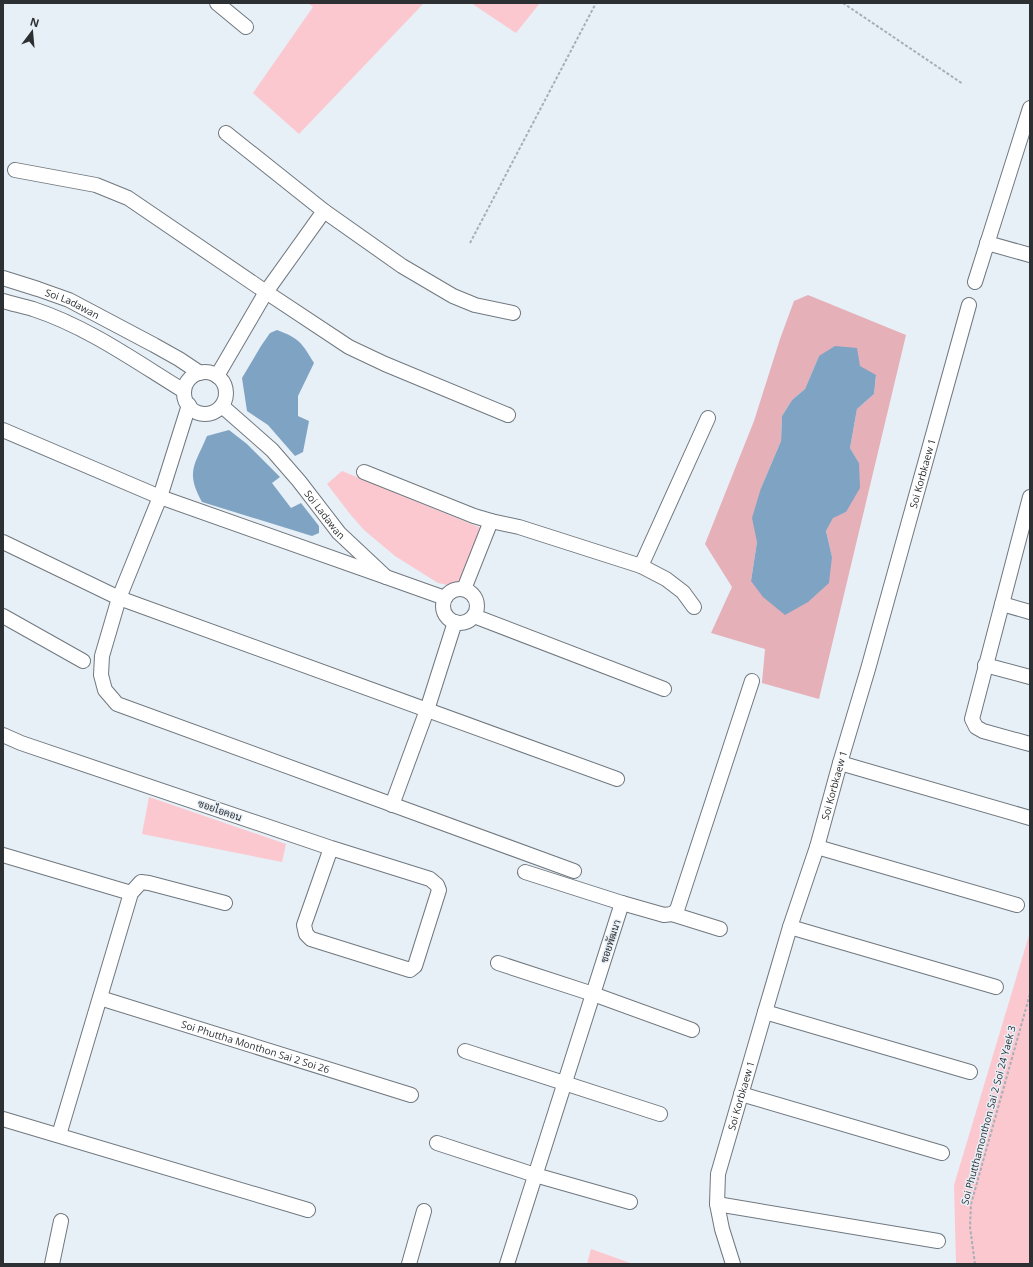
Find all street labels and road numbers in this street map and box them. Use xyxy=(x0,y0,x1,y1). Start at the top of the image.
street label: Soi Ladawan xyxy=(43,285,102,322)
street label: Soi Korbkaew 1 xyxy=(906,437,939,510)
street label: Soi Ladawan xyxy=(301,487,348,542)
street label: Soi Korbkaew 1 xyxy=(818,749,850,822)
street label: ซอยไอคอน xyxy=(196,796,244,824)
street label: ซอยพัฒนา xyxy=(596,918,624,964)
street label: Soi Phuttha Monthon Sai 2 Soi 26 xyxy=(180,1017,332,1076)
street label: Soi Phutthamonthon Sai 2 Soi 24 Yaek 3 xyxy=(957,1024,1019,1206)
street label: Soi Korbkaew 1 xyxy=(724,1059,757,1132)

